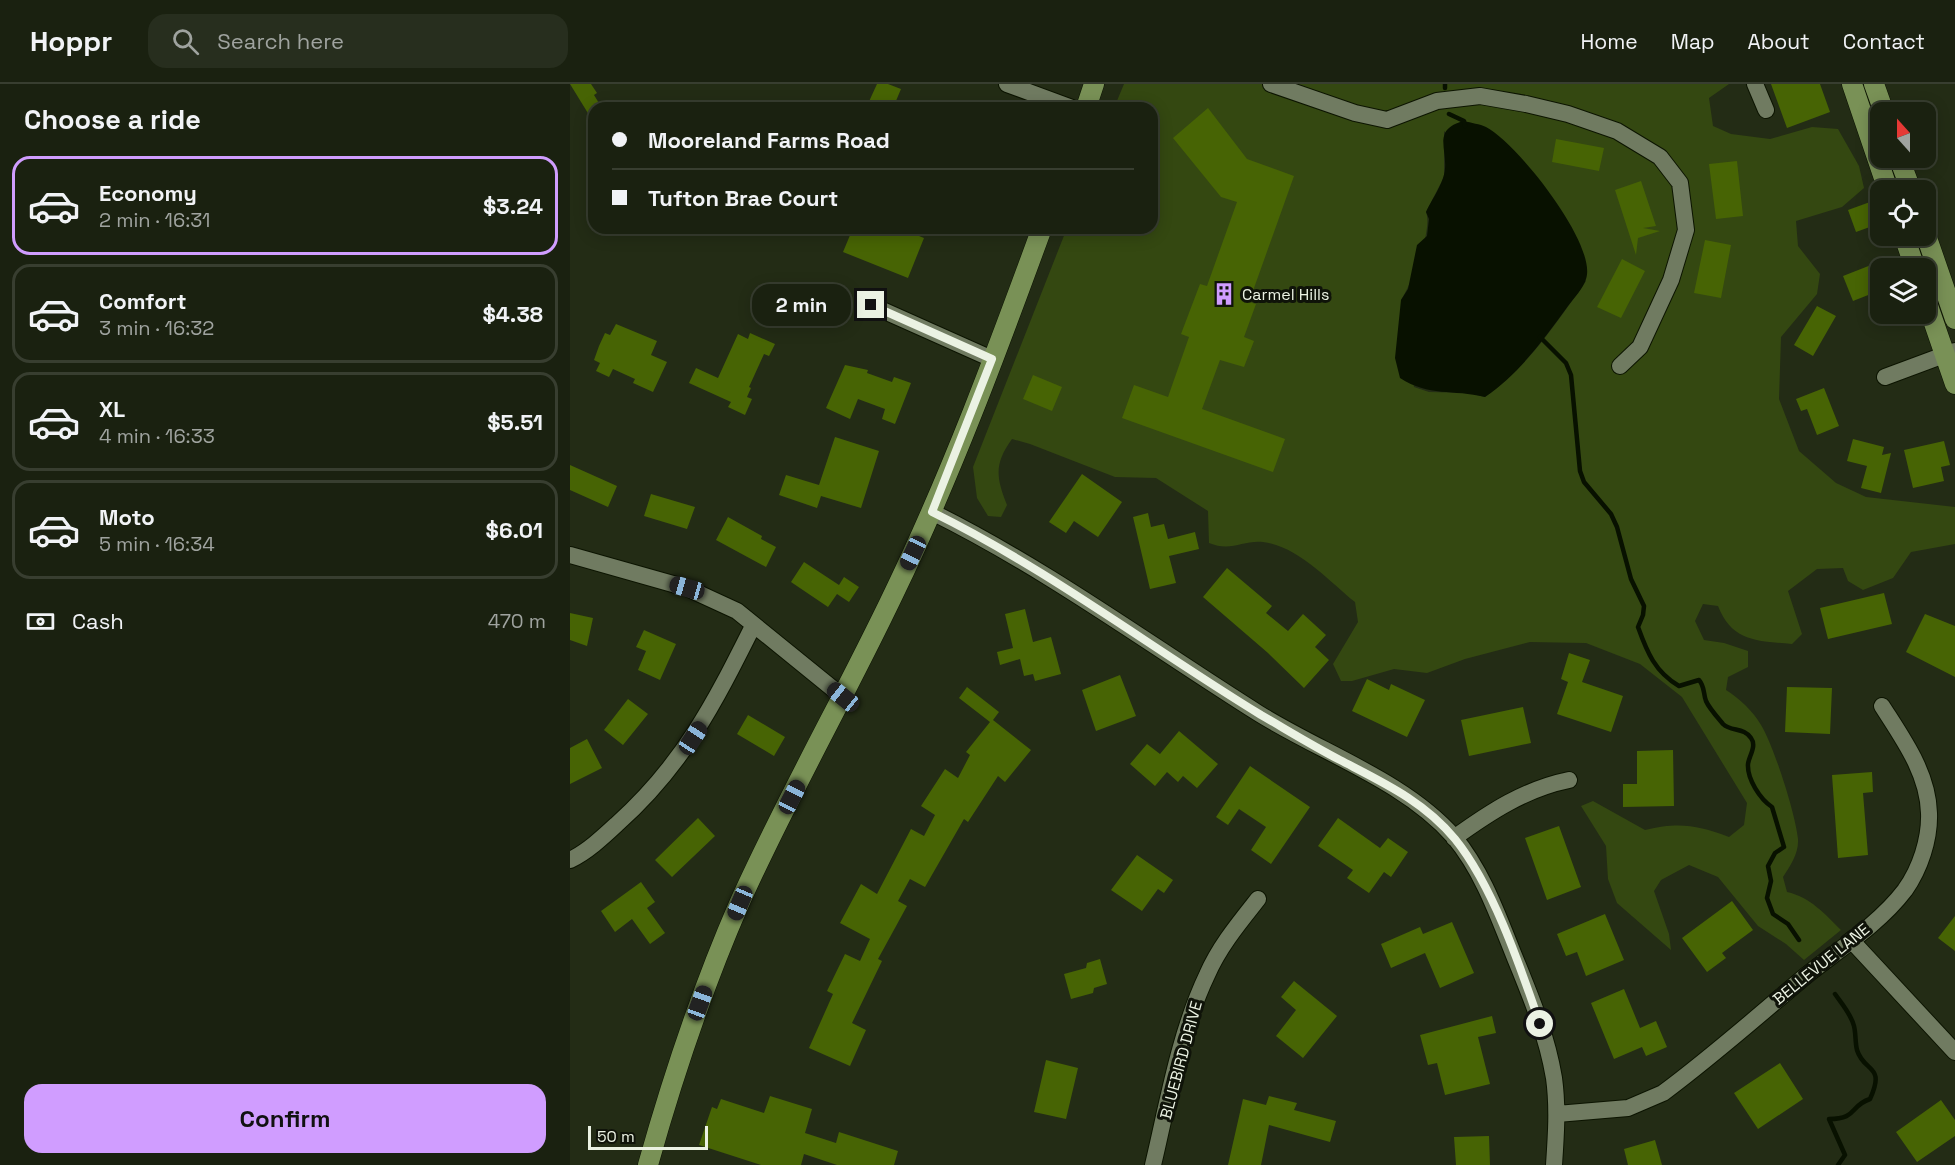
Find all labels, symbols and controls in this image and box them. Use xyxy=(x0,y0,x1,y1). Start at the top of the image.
search box xyxy=(148,14,568,68)
text: Hoppr xyxy=(30,23,112,59)
icon: search xyxy=(169,25,202,58)
text: Search here xyxy=(217,27,344,55)
text: Home xyxy=(1580,28,1638,55)
text: Map xyxy=(1671,28,1715,55)
text: About xyxy=(1748,28,1810,55)
text: Contact xyxy=(1843,28,1925,55)
text: Choose a ride xyxy=(24,102,201,137)
north arrow xyxy=(1870,102,1936,168)
map controls xyxy=(1870,102,1936,324)
text: Mooreland Farms Road xyxy=(648,126,890,154)
icon: car xyxy=(27,179,81,233)
text: Economy xyxy=(99,179,197,207)
button: locate xyxy=(1870,180,1936,246)
text: Tufton Brae Court xyxy=(648,184,838,212)
text: $3.24 xyxy=(483,192,543,220)
text: 2 min · 16:31 xyxy=(99,207,210,233)
button: layers xyxy=(1870,258,1936,324)
building icon: Carmel Hills xyxy=(1211,281,1237,307)
callout: 2 min xyxy=(751,284,850,326)
place label: Carmel Hills xyxy=(1242,284,1329,305)
icon: car xyxy=(27,287,81,341)
text: Comfort xyxy=(99,287,187,315)
route end xyxy=(857,291,884,318)
text: 2 min xyxy=(776,292,827,318)
text: $4.38 xyxy=(483,300,543,328)
text: 3 min · 16:32 xyxy=(99,315,214,341)
icon: car xyxy=(27,395,81,449)
text: XL xyxy=(99,395,125,423)
text: $5.51 xyxy=(487,408,543,436)
text: 4 min · 16:33 xyxy=(99,423,215,449)
icon: car xyxy=(27,503,81,557)
text: Moto xyxy=(99,503,155,531)
text: $6.01 xyxy=(486,516,543,544)
text: 5 min · 16:34 xyxy=(99,531,215,557)
car xyxy=(897,533,929,573)
car xyxy=(667,574,707,602)
icon: cash xyxy=(24,605,57,638)
text: Cash xyxy=(72,607,124,635)
text: 470 m xyxy=(488,608,546,634)
car xyxy=(823,679,863,715)
car xyxy=(676,718,710,758)
car xyxy=(776,777,808,817)
car xyxy=(725,883,755,923)
street label: BELLEVUE LANE xyxy=(1768,919,1874,1009)
car xyxy=(685,983,715,1023)
street label: BLUEBIRD DRIVE xyxy=(1155,999,1207,1121)
route start xyxy=(1526,1010,1553,1037)
button: Confirm xyxy=(24,1084,546,1153)
scale bar xyxy=(588,1123,708,1150)
text: 50 m xyxy=(597,1126,635,1147)

